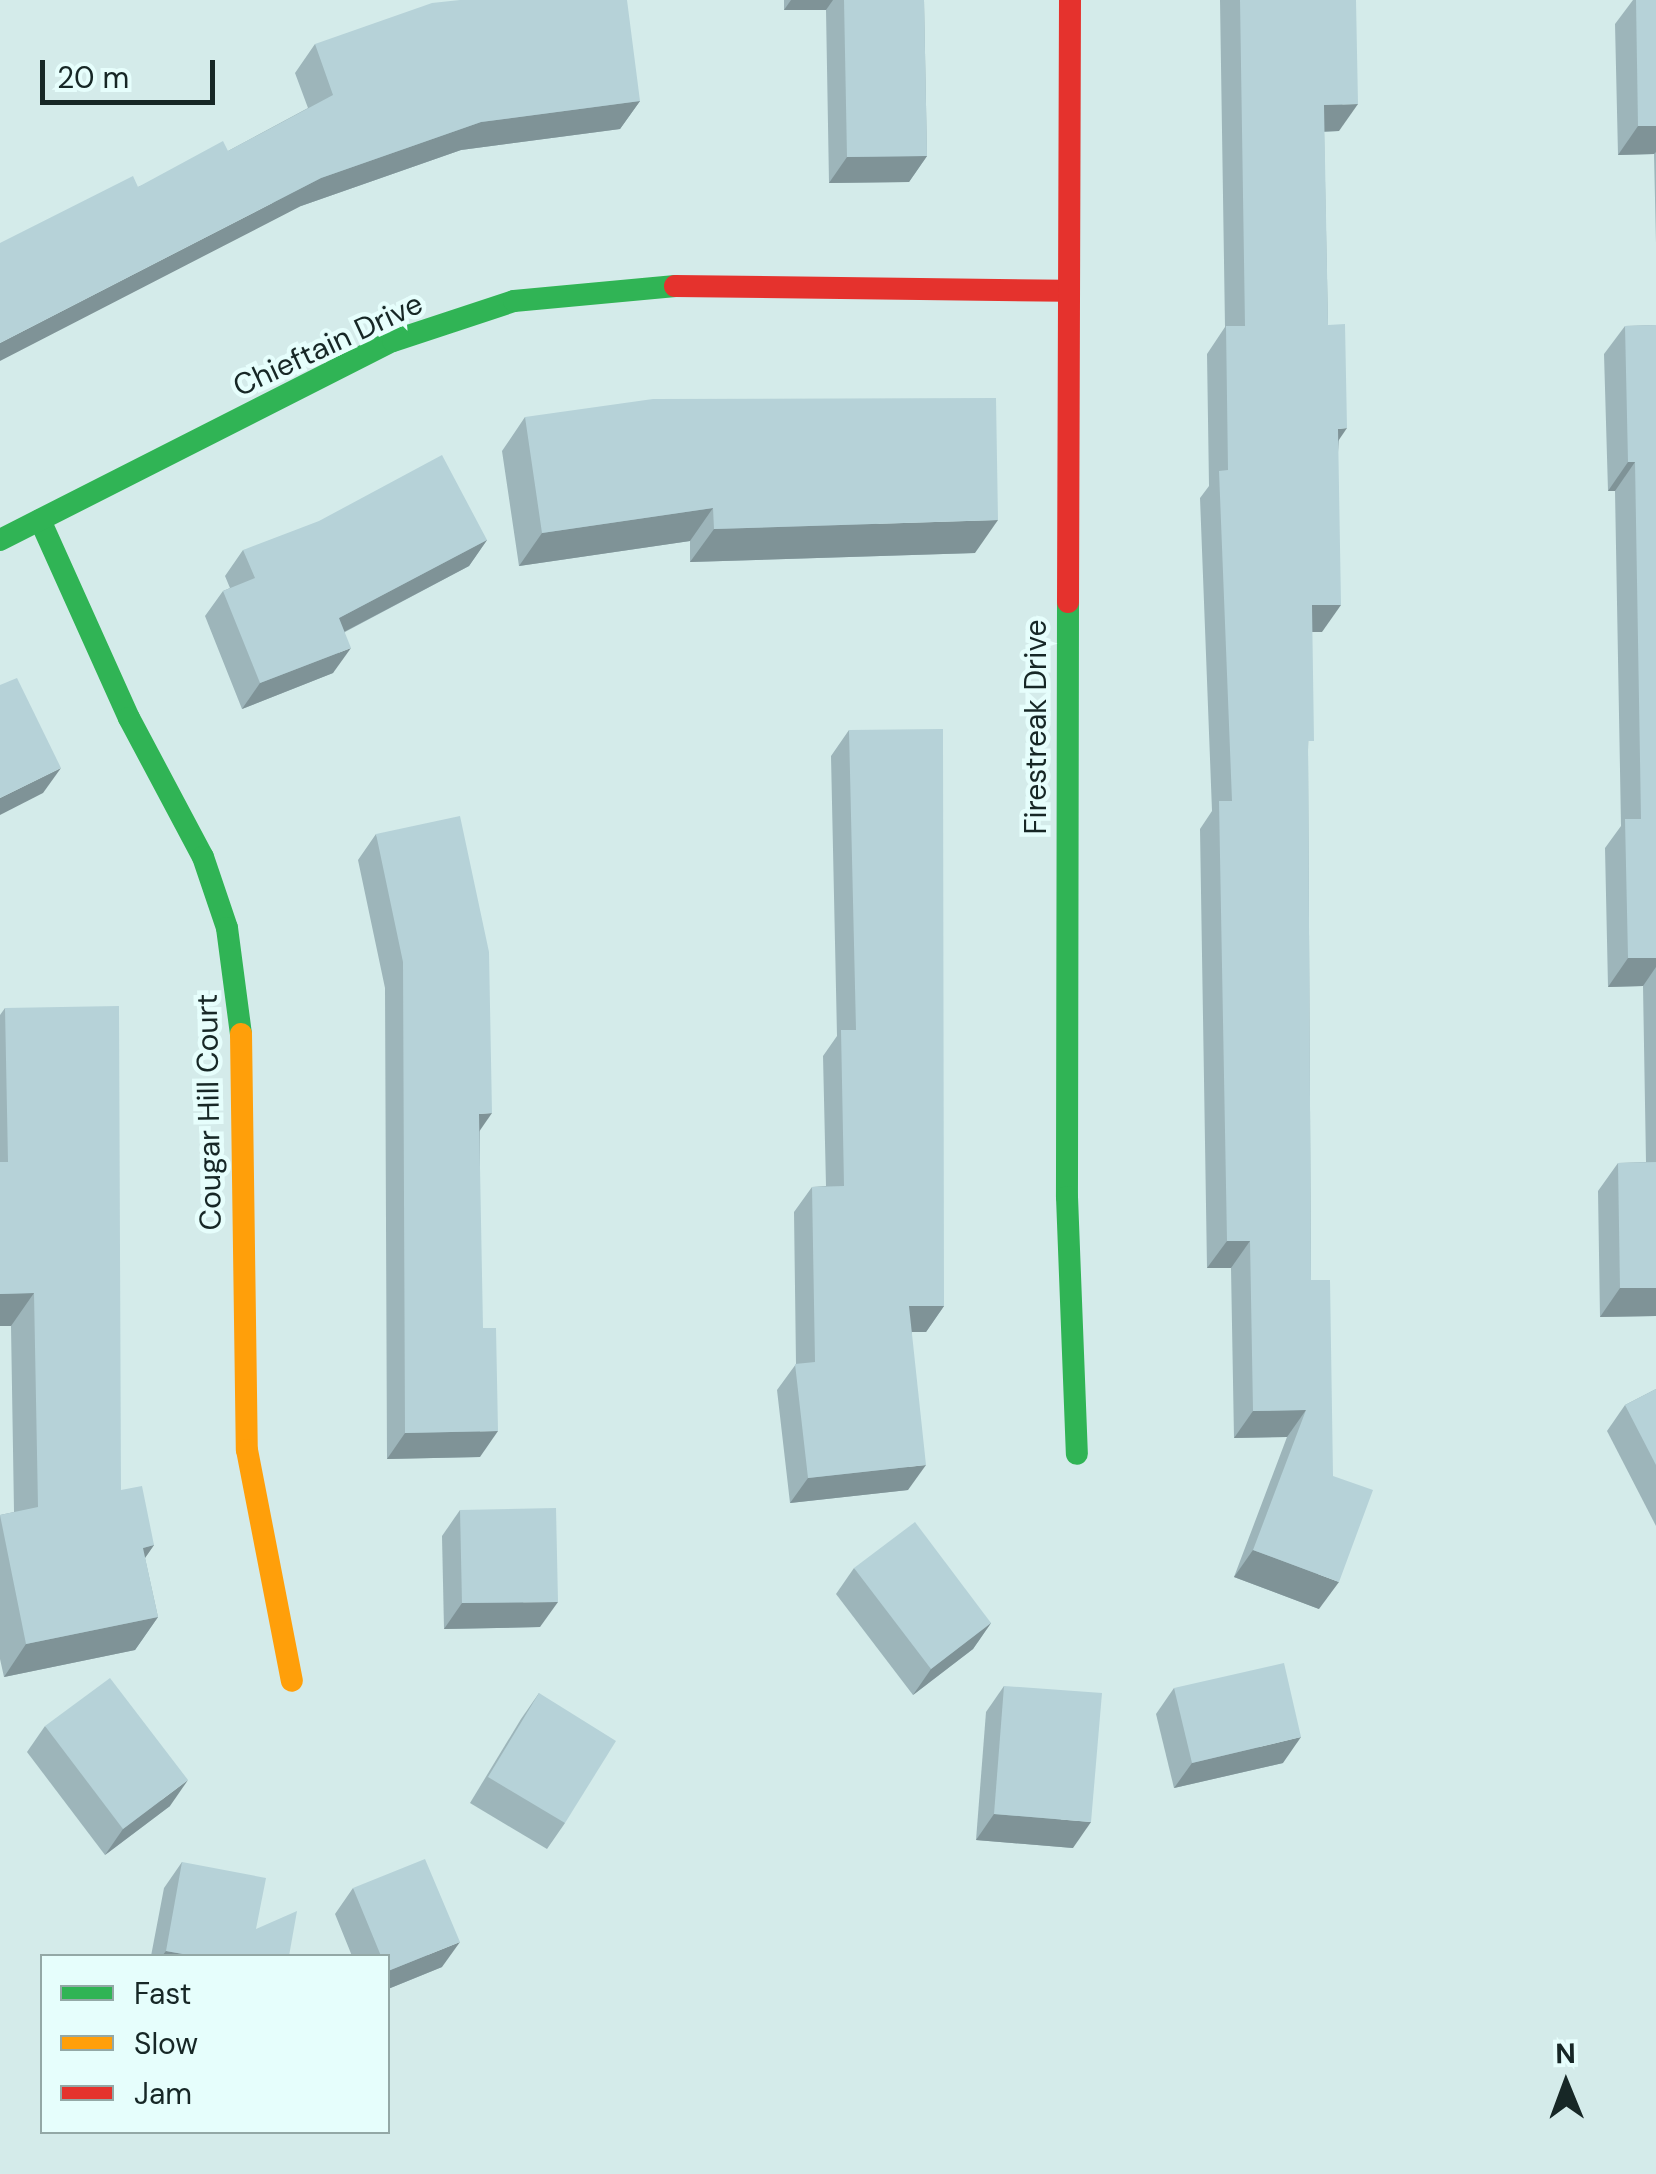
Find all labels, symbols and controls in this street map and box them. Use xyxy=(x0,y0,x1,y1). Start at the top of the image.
scale bar xyxy=(45,40,220,102)
text: 20 m xyxy=(57,58,129,97)
street label: Chieftain Drive xyxy=(228,285,428,405)
street label: Firestreak Drive xyxy=(1018,619,1054,835)
street label: Cougar Hill Court xyxy=(189,993,229,1231)
legend xyxy=(40,1954,390,2134)
text: Fast xyxy=(134,1974,192,2013)
text: Slow xyxy=(134,2024,198,2063)
north arrow xyxy=(1516,2034,1616,2134)
text: N xyxy=(1555,2035,1576,2072)
text: Jam xyxy=(134,2074,192,2113)

